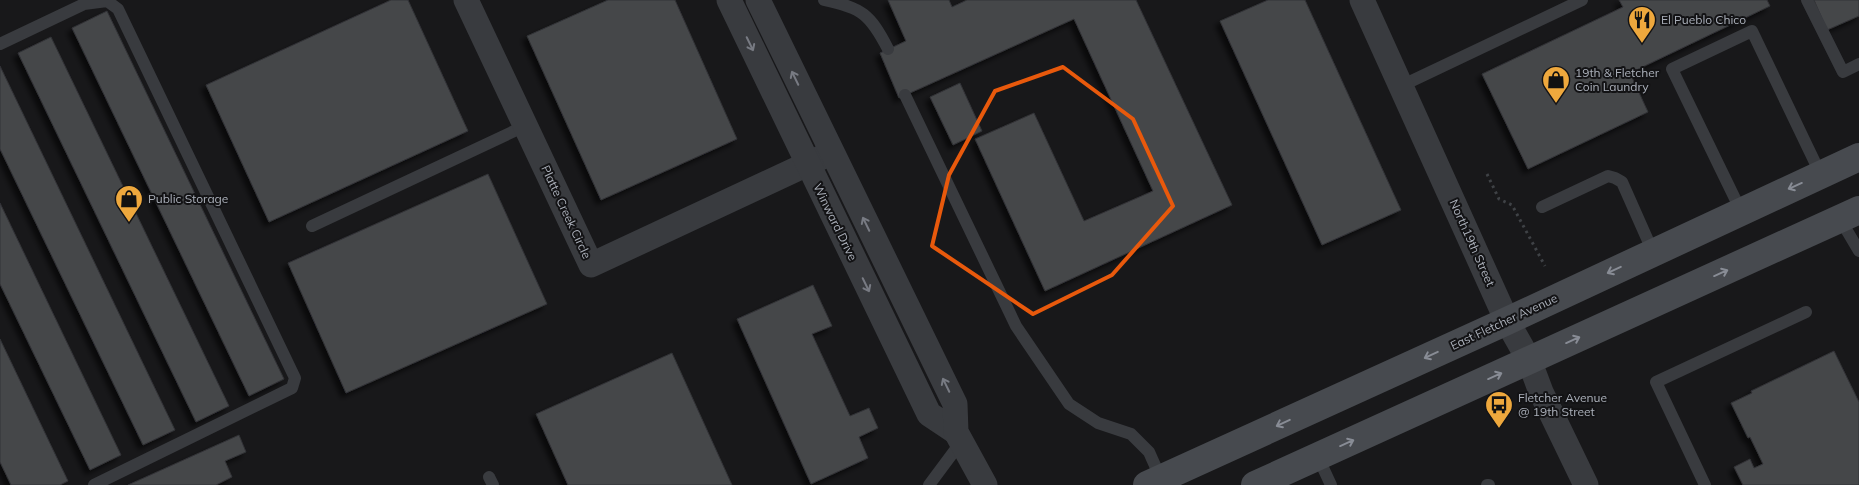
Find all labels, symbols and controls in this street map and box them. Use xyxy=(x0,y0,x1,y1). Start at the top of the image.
restaurant icon: El Pueblo Chico xyxy=(1627,5,1657,44)
place label: El Pueblo Chico xyxy=(1661,12,1746,27)
one-way arrow xyxy=(745,36,755,51)
shop icon: 19th & Fletcher Coin Laundry xyxy=(1541,65,1571,104)
place label: 19th & Fletcher Coin Laundry xyxy=(1575,65,1660,94)
one-way arrow xyxy=(790,71,799,86)
street label: Platte Creek Circle xyxy=(538,163,595,261)
street label: Winward Drive xyxy=(810,181,861,263)
one-way arrow xyxy=(1788,182,1803,192)
shop icon: Public Storage xyxy=(114,184,144,223)
place label: Public Storage xyxy=(148,191,228,206)
street label: North19th Street xyxy=(1447,197,1498,289)
one-way arrow xyxy=(861,217,870,232)
one-way arrow xyxy=(1607,266,1622,276)
one-way arrow xyxy=(1713,268,1728,277)
one-way arrow xyxy=(862,277,871,292)
street label: East Fletcher Avenue xyxy=(1448,290,1560,353)
one-way arrow xyxy=(1565,335,1580,345)
one-way arrow xyxy=(1424,351,1439,361)
one-way arrow xyxy=(1487,370,1502,380)
one-way arrow xyxy=(941,378,951,393)
bus stop icon: Fletcher Avenue @ 19th Street xyxy=(1484,390,1514,429)
place label: Fletcher Avenue @ 19th Street xyxy=(1518,390,1607,419)
one-way arrow xyxy=(1276,419,1291,428)
one-way arrow xyxy=(1339,438,1354,447)

